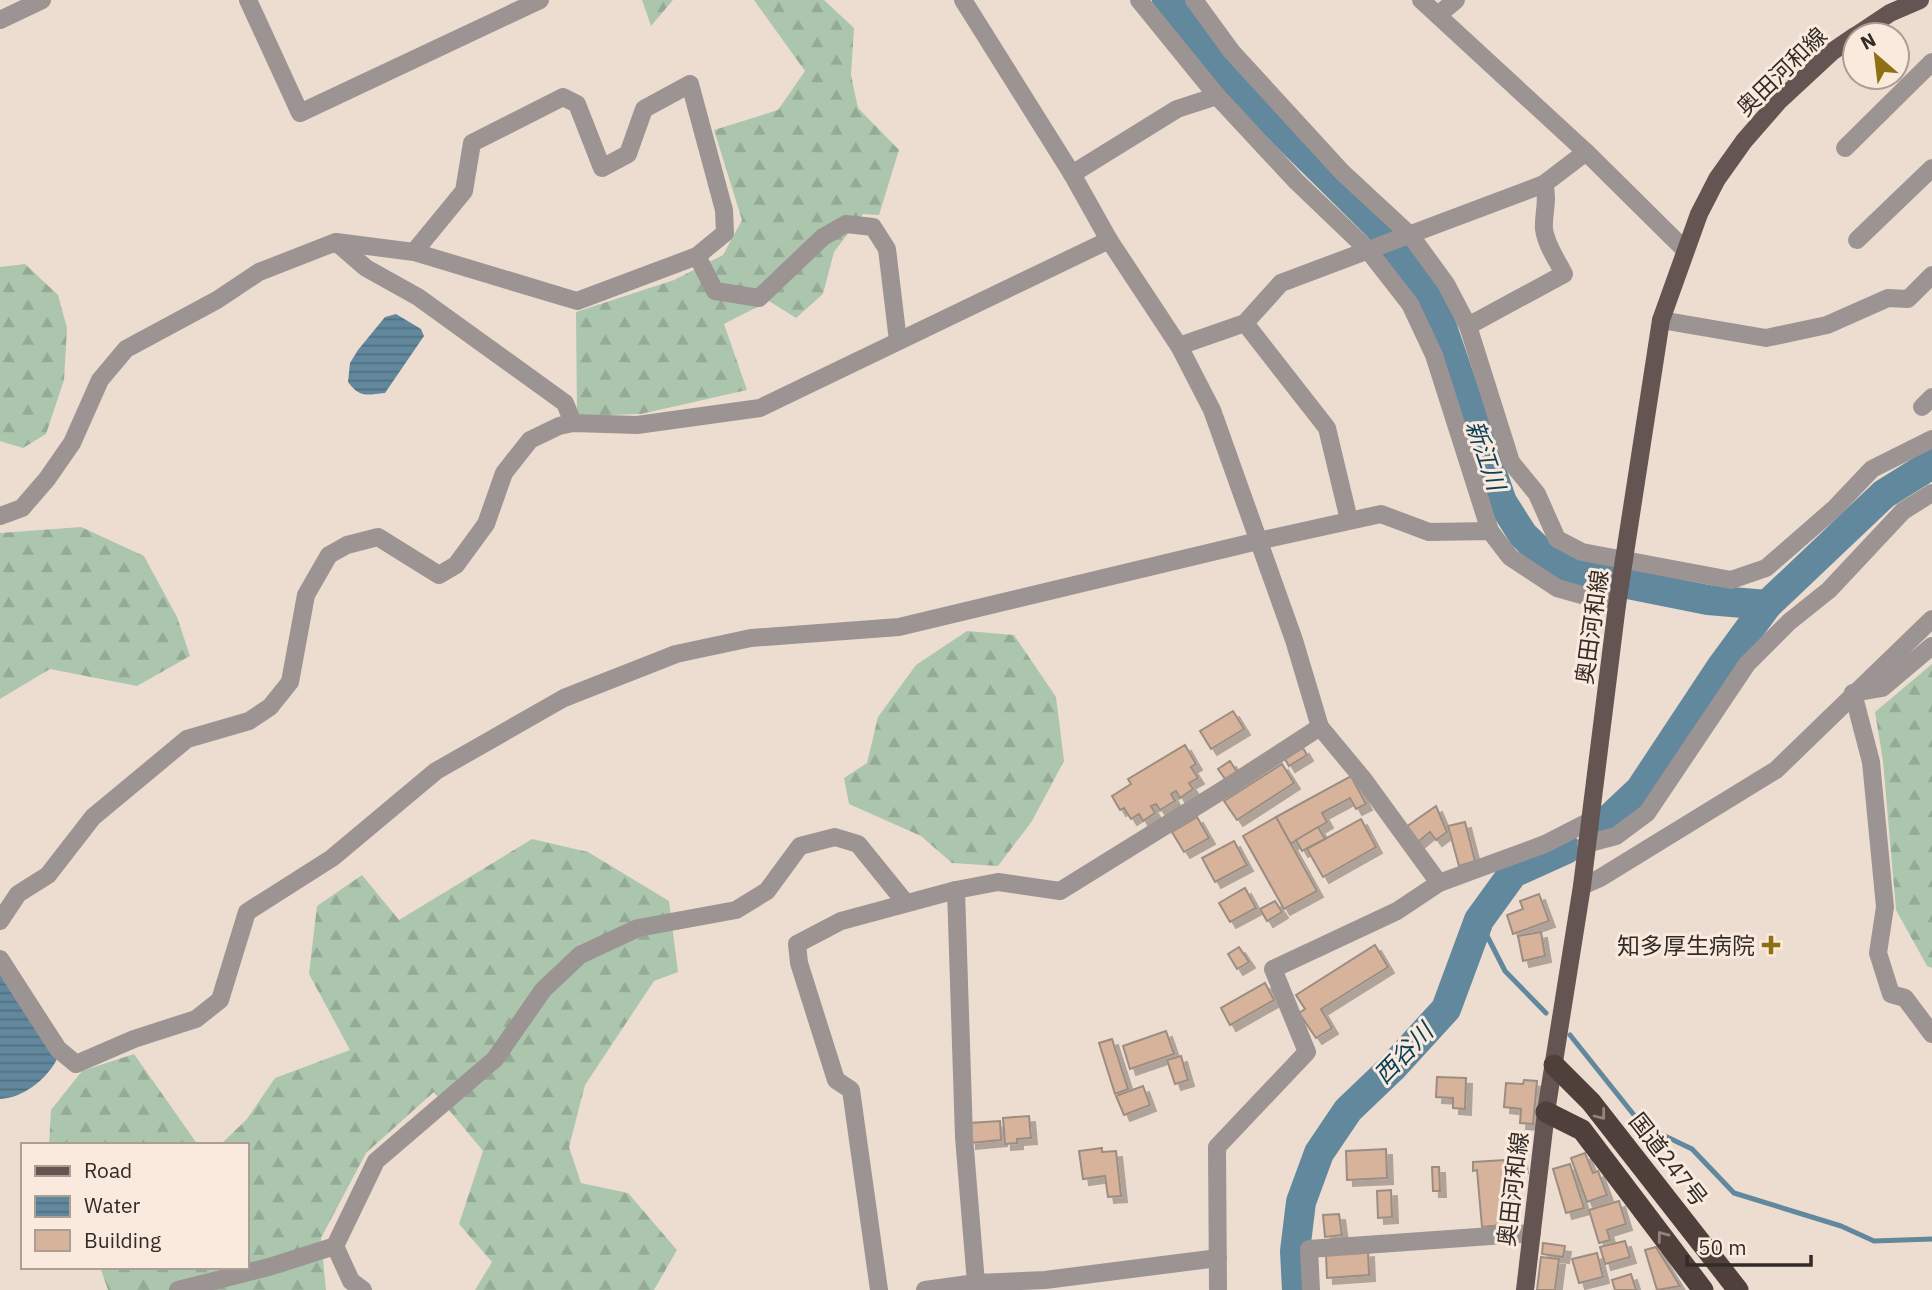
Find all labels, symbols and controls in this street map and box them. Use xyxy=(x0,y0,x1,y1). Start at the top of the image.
street label: 奥田河和線 xyxy=(1729,20,1833,122)
north arrow xyxy=(1841,21,1911,91)
text: N xyxy=(1856,27,1880,55)
water label: 新江川 xyxy=(1459,416,1514,497)
street label: 奥田河和線 xyxy=(1568,568,1614,686)
place label: 知多厚生病院 xyxy=(1617,930,1755,960)
marker: 知多厚生病院 xyxy=(1761,935,1781,955)
water label: 西谷川 xyxy=(1366,1014,1442,1090)
street label: 国道247号 xyxy=(1623,1106,1715,1212)
one-way arrow xyxy=(1592,1107,1605,1119)
street label: 奥田河和線 xyxy=(1490,1130,1534,1248)
legend xyxy=(21,1143,248,1269)
text: Road xyxy=(84,1156,132,1184)
text: Water xyxy=(84,1191,141,1219)
scale bar xyxy=(1687,1224,1811,1268)
text: Building xyxy=(84,1226,161,1254)
one-way arrow xyxy=(1658,1231,1670,1243)
text: 50 m xyxy=(1698,1233,1747,1261)

